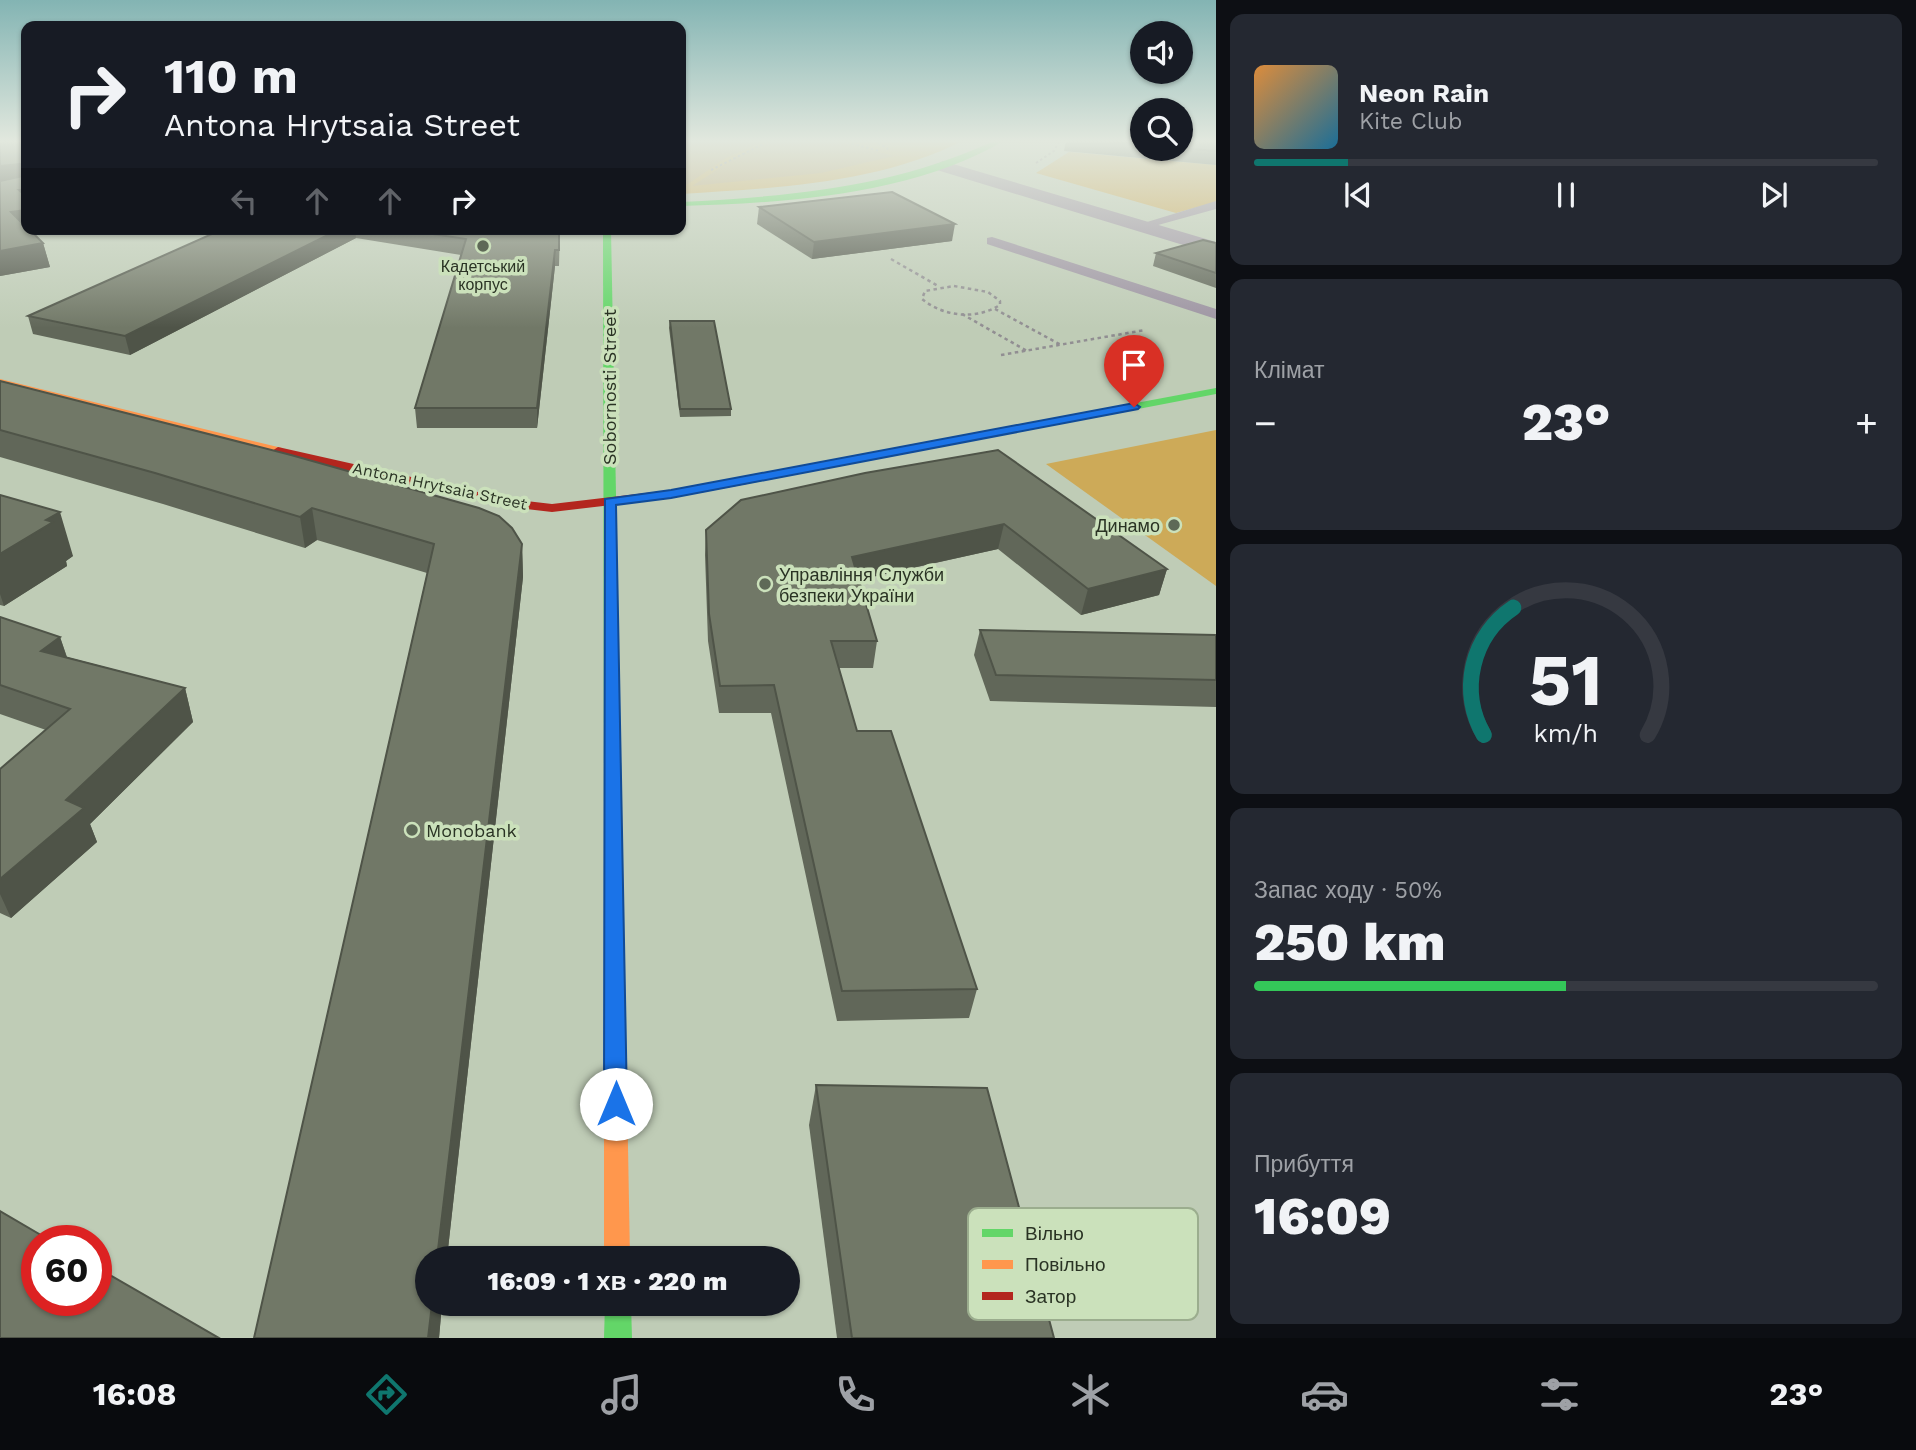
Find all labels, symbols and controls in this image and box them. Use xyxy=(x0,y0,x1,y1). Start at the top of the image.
map controls xyxy=(1130,21,1193,161)
button: sound xyxy=(1130,21,1193,84)
text: 110 m xyxy=(164,47,298,105)
icon: right xyxy=(49,49,140,140)
text: Neon Rain xyxy=(1359,78,1489,108)
button: search xyxy=(1130,98,1193,161)
text: Antona Hrytsaia Street xyxy=(164,106,520,144)
text: Kite Club xyxy=(1359,108,1462,135)
icon: previous xyxy=(1339,176,1377,214)
icon: pause xyxy=(1547,176,1585,214)
icon: next xyxy=(1755,176,1793,214)
icon: left xyxy=(225,182,263,220)
icon: ahead xyxy=(298,182,336,220)
icon: ahead xyxy=(371,182,409,220)
icon: right xyxy=(444,182,482,220)
marker: Кадетський корпус xyxy=(475,238,491,254)
place label: Кадетський корпус xyxy=(441,257,525,294)
street label: Sobornosti Street xyxy=(599,309,620,465)
pin xyxy=(1104,335,1164,407)
icon: arrive xyxy=(1115,346,1153,384)
text: Клімат xyxy=(1254,357,1325,384)
text: 23° xyxy=(1522,392,1610,453)
text: − xyxy=(1254,401,1277,445)
text: + xyxy=(1855,401,1878,445)
street label: Antona Hrytsaia Street xyxy=(351,458,529,514)
place label: Динамо xyxy=(1095,515,1160,536)
marker: Динамо xyxy=(1166,517,1182,533)
place label: Управління Служби безпеки України xyxy=(779,564,944,606)
marker: Управління Служби безпеки України xyxy=(757,576,773,592)
text: 51 xyxy=(1529,637,1603,723)
text: km/h xyxy=(1534,719,1598,748)
place label: Monobank xyxy=(426,820,517,841)
marker: Monobank xyxy=(404,822,420,838)
text: Запас ходу · 50% xyxy=(1254,877,1442,904)
text: 250 km xyxy=(1254,912,1445,973)
position arrow xyxy=(579,1067,653,1141)
text: Прибуття xyxy=(1254,1151,1354,1178)
text: 16:09 xyxy=(1254,1186,1391,1247)
legend xyxy=(968,1208,1198,1320)
text: Вільно xyxy=(1025,1222,1084,1245)
speed limit sign: 60 xyxy=(21,1225,112,1316)
text: Повільно xyxy=(1025,1253,1106,1276)
text: 16:09 · 1 хв · 220 m xyxy=(488,1266,727,1296)
text: Затор xyxy=(1025,1285,1076,1308)
icon: directions xyxy=(362,1370,411,1419)
icon: music xyxy=(597,1370,646,1419)
icon: phone xyxy=(831,1370,880,1419)
icon: climate xyxy=(1066,1370,1115,1419)
icon: car xyxy=(1300,1370,1349,1419)
icon: filters xyxy=(1535,1370,1584,1419)
text: 16:08 xyxy=(93,1375,177,1413)
text: 23° xyxy=(1769,1375,1823,1413)

